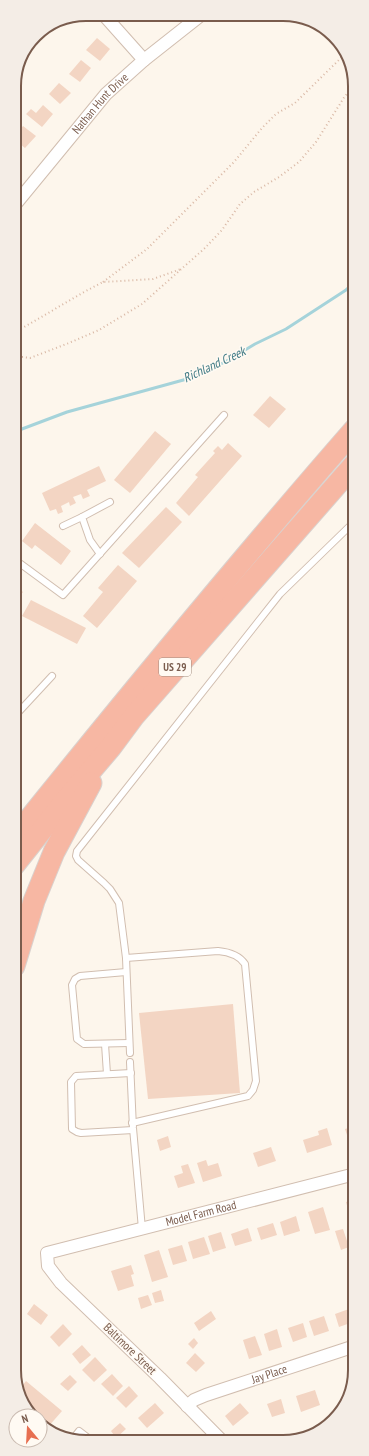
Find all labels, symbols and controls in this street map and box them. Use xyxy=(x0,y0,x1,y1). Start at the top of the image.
street label: Nathan Hunt Drive xyxy=(68,70,131,137)
water label: Richland Creek xyxy=(180,342,250,386)
road number: US 29 xyxy=(159,658,191,676)
street label: Model Farm Road xyxy=(164,1197,238,1229)
street label: Baltimore Street xyxy=(101,1320,160,1378)
street label: Jay Place xyxy=(249,1361,289,1387)
north arrow xyxy=(8,1408,48,1448)
text: N xyxy=(20,1411,30,1426)

